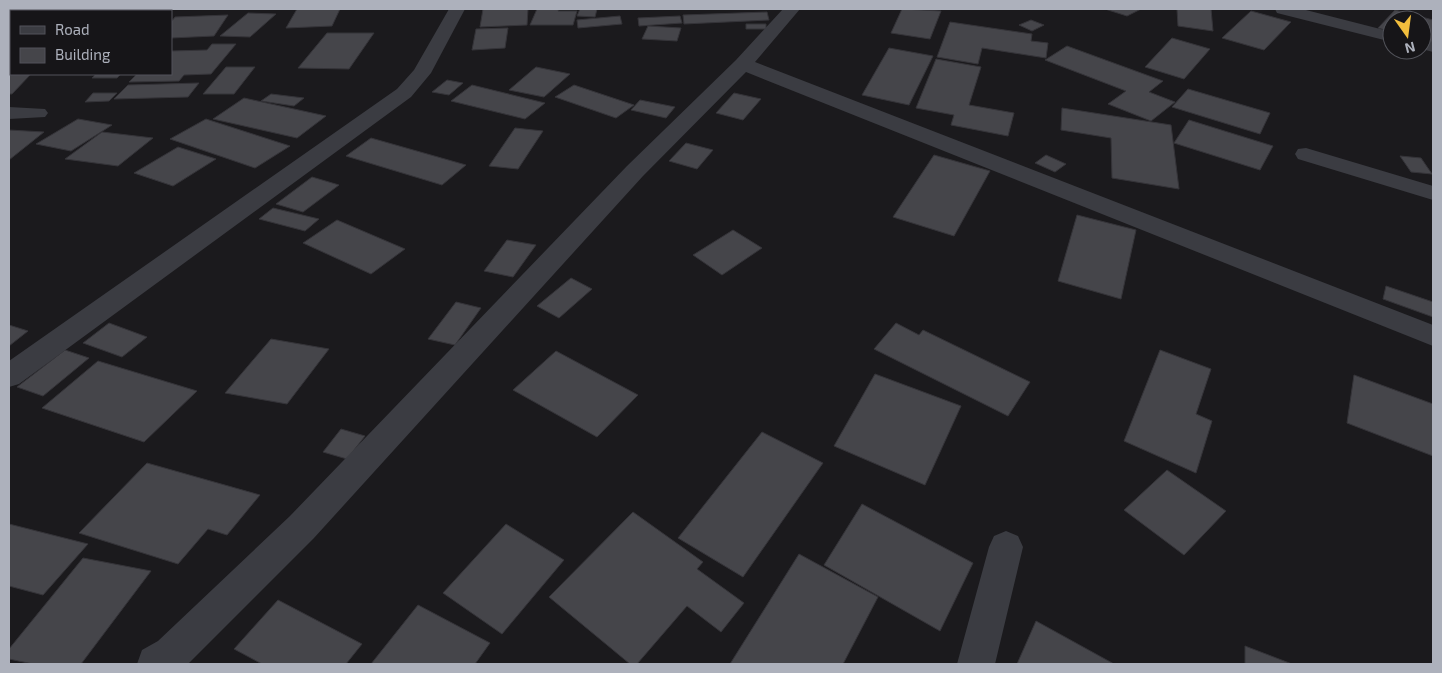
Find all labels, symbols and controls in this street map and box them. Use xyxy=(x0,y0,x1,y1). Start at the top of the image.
legend xyxy=(10,10,172,75)
north arrow xyxy=(1382,10,1432,60)
text: Road xyxy=(55,20,90,38)
text: N xyxy=(1403,39,1417,58)
text: Building xyxy=(55,45,111,63)

